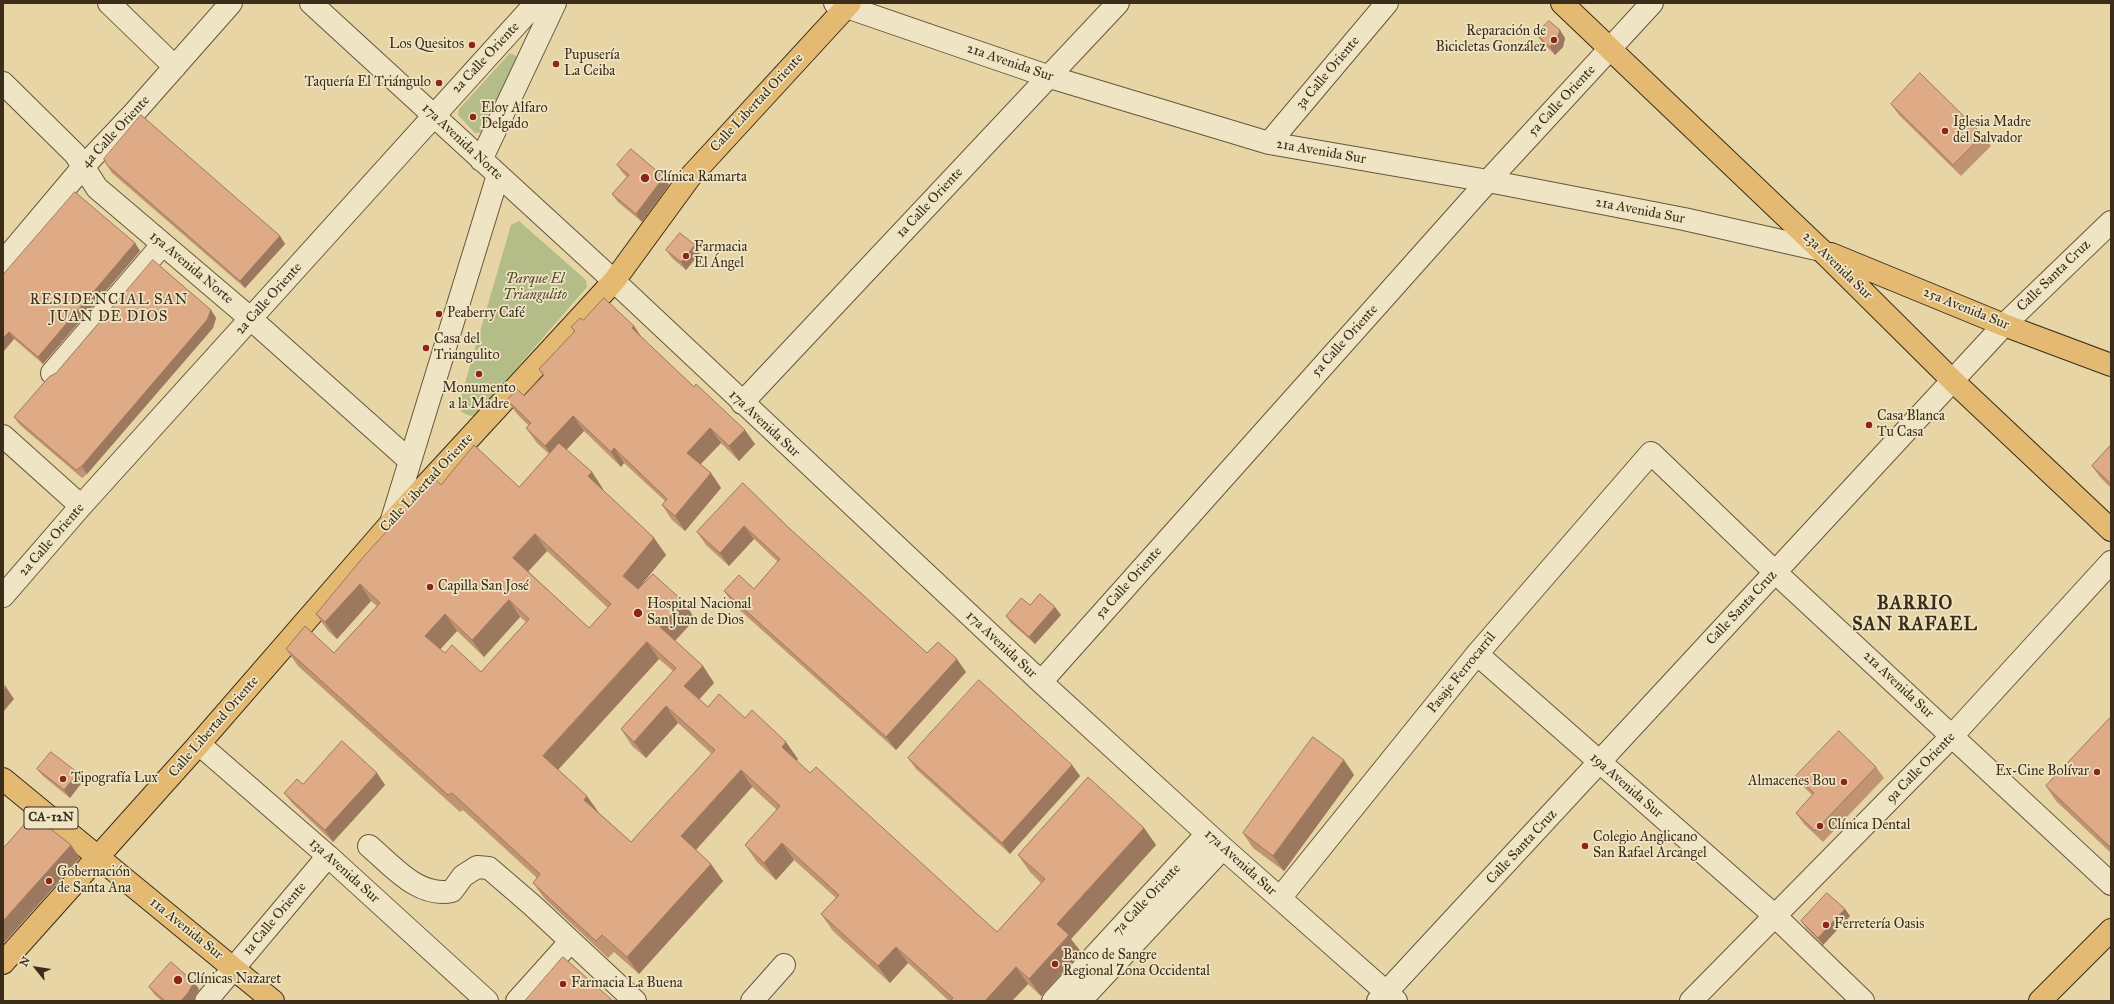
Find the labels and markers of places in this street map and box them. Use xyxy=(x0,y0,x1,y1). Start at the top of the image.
place label: Reparación de Bicicletas González xyxy=(1435,24,1546,56)
marker: Reparación de Bicicletas González xyxy=(1549,35,1559,45)
place label: Los Quesitos xyxy=(389,37,464,53)
marker: Los Quesitos xyxy=(467,40,477,50)
place label: Pupusería La Ceiba xyxy=(564,48,620,80)
marker: Pupusería La Ceiba xyxy=(551,59,561,69)
place label: Taquería El Triángulo xyxy=(305,75,431,91)
marker: Taquería El Triángulo xyxy=(434,78,444,88)
place label: Eloy Alfaro Delgado xyxy=(481,101,548,134)
marker: Eloy Alfaro Delgado xyxy=(468,112,478,122)
place label: Iglesia Madre del Salvador xyxy=(1953,115,2031,148)
marker: Iglesia Madre del Salvador xyxy=(1940,126,1950,136)
place label: Clínica Ramarta xyxy=(654,170,747,186)
marker: Clínica Ramarta xyxy=(639,172,651,184)
place label: Farmacia El Ángel xyxy=(694,240,747,272)
marker: Farmacia El Ángel xyxy=(681,251,691,261)
place label: Peaberry Café xyxy=(447,306,525,322)
marker: Peaberry Café xyxy=(434,309,444,319)
place label: Casa del Triangulito xyxy=(434,332,500,364)
marker: Casa del Triangulito xyxy=(421,343,431,353)
marker: Monumento a la Madre xyxy=(474,369,484,379)
place label: Monumento a la Madre xyxy=(442,381,516,414)
place label: Casa Blanca Tu Casa xyxy=(1877,409,1945,442)
marker: Casa Blanca Tu Casa xyxy=(1864,420,1874,430)
place label: Capilla San José xyxy=(438,579,529,595)
marker: Capilla San José xyxy=(425,582,435,592)
place label: Hospital Nacional San Juan de Dios xyxy=(647,597,751,630)
marker: Hospital Nacional San Juan de Dios xyxy=(632,607,644,619)
place label: Ex-Cine Bolívar xyxy=(1995,764,2089,780)
marker: Ex-Cine Bolívar xyxy=(2092,767,2102,777)
place label: Tipografía Lux xyxy=(71,771,158,787)
marker: Tipografía Lux xyxy=(58,774,68,784)
place label: Almacenes Bou xyxy=(1748,774,1836,790)
marker: Almacenes Bou xyxy=(1839,777,1849,787)
place label: Clínica Dental xyxy=(1828,818,1910,834)
marker: Clínica Dental xyxy=(1815,821,1825,831)
place label: Colegio Anglicano San Rafael Arcangel xyxy=(1593,830,1707,862)
marker: Colegio Anglicano San Rafael Arcangel xyxy=(1580,841,1590,851)
place label: Gobernación de Santa Ana xyxy=(57,865,131,898)
marker: Gobernación de Santa Ana xyxy=(44,876,54,886)
place label: Ferretería Oasis xyxy=(1834,917,1924,933)
marker: Ferretería Oasis xyxy=(1821,920,1831,930)
place label: Banco de Sangre Regional Zona Occidental xyxy=(1063,948,1210,980)
marker: Banco de Sangre Regional Zona Occidental xyxy=(1050,959,1060,969)
place label: Clínicas Nazaret xyxy=(187,972,281,988)
marker: Clínicas Nazaret xyxy=(172,974,184,986)
place label: Farmacia La Buena xyxy=(571,976,683,992)
marker: Farmacia La Buena xyxy=(558,979,568,989)

